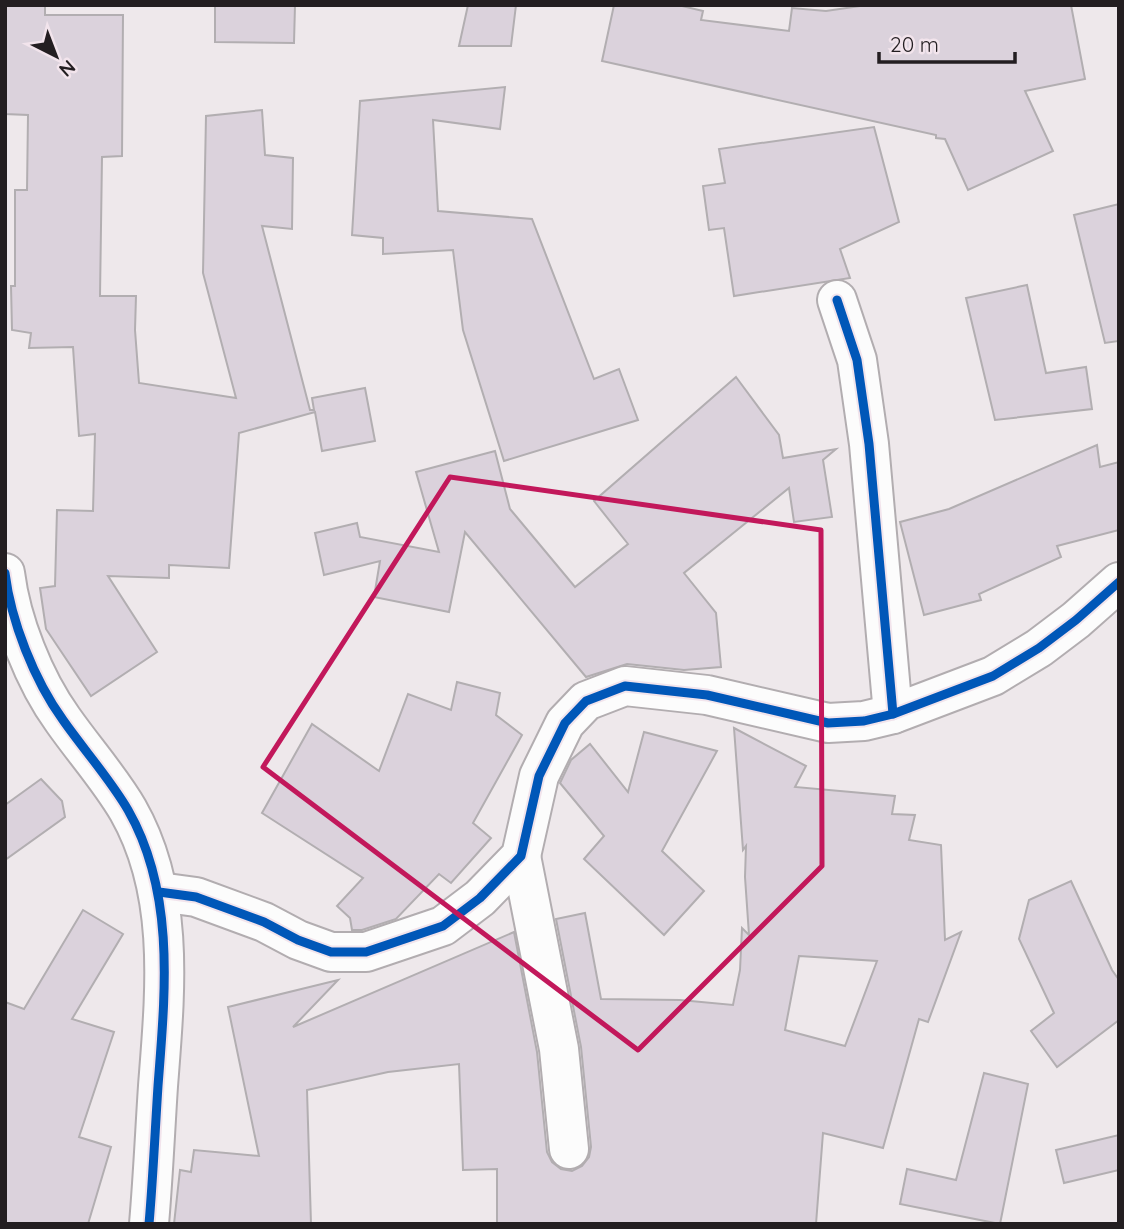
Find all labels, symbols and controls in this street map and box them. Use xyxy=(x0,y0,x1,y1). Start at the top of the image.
north arrow xyxy=(21,21,91,91)
scale bar xyxy=(879,21,1016,65)
text: 20 m xyxy=(890,31,939,57)
text: N xyxy=(54,55,81,82)

